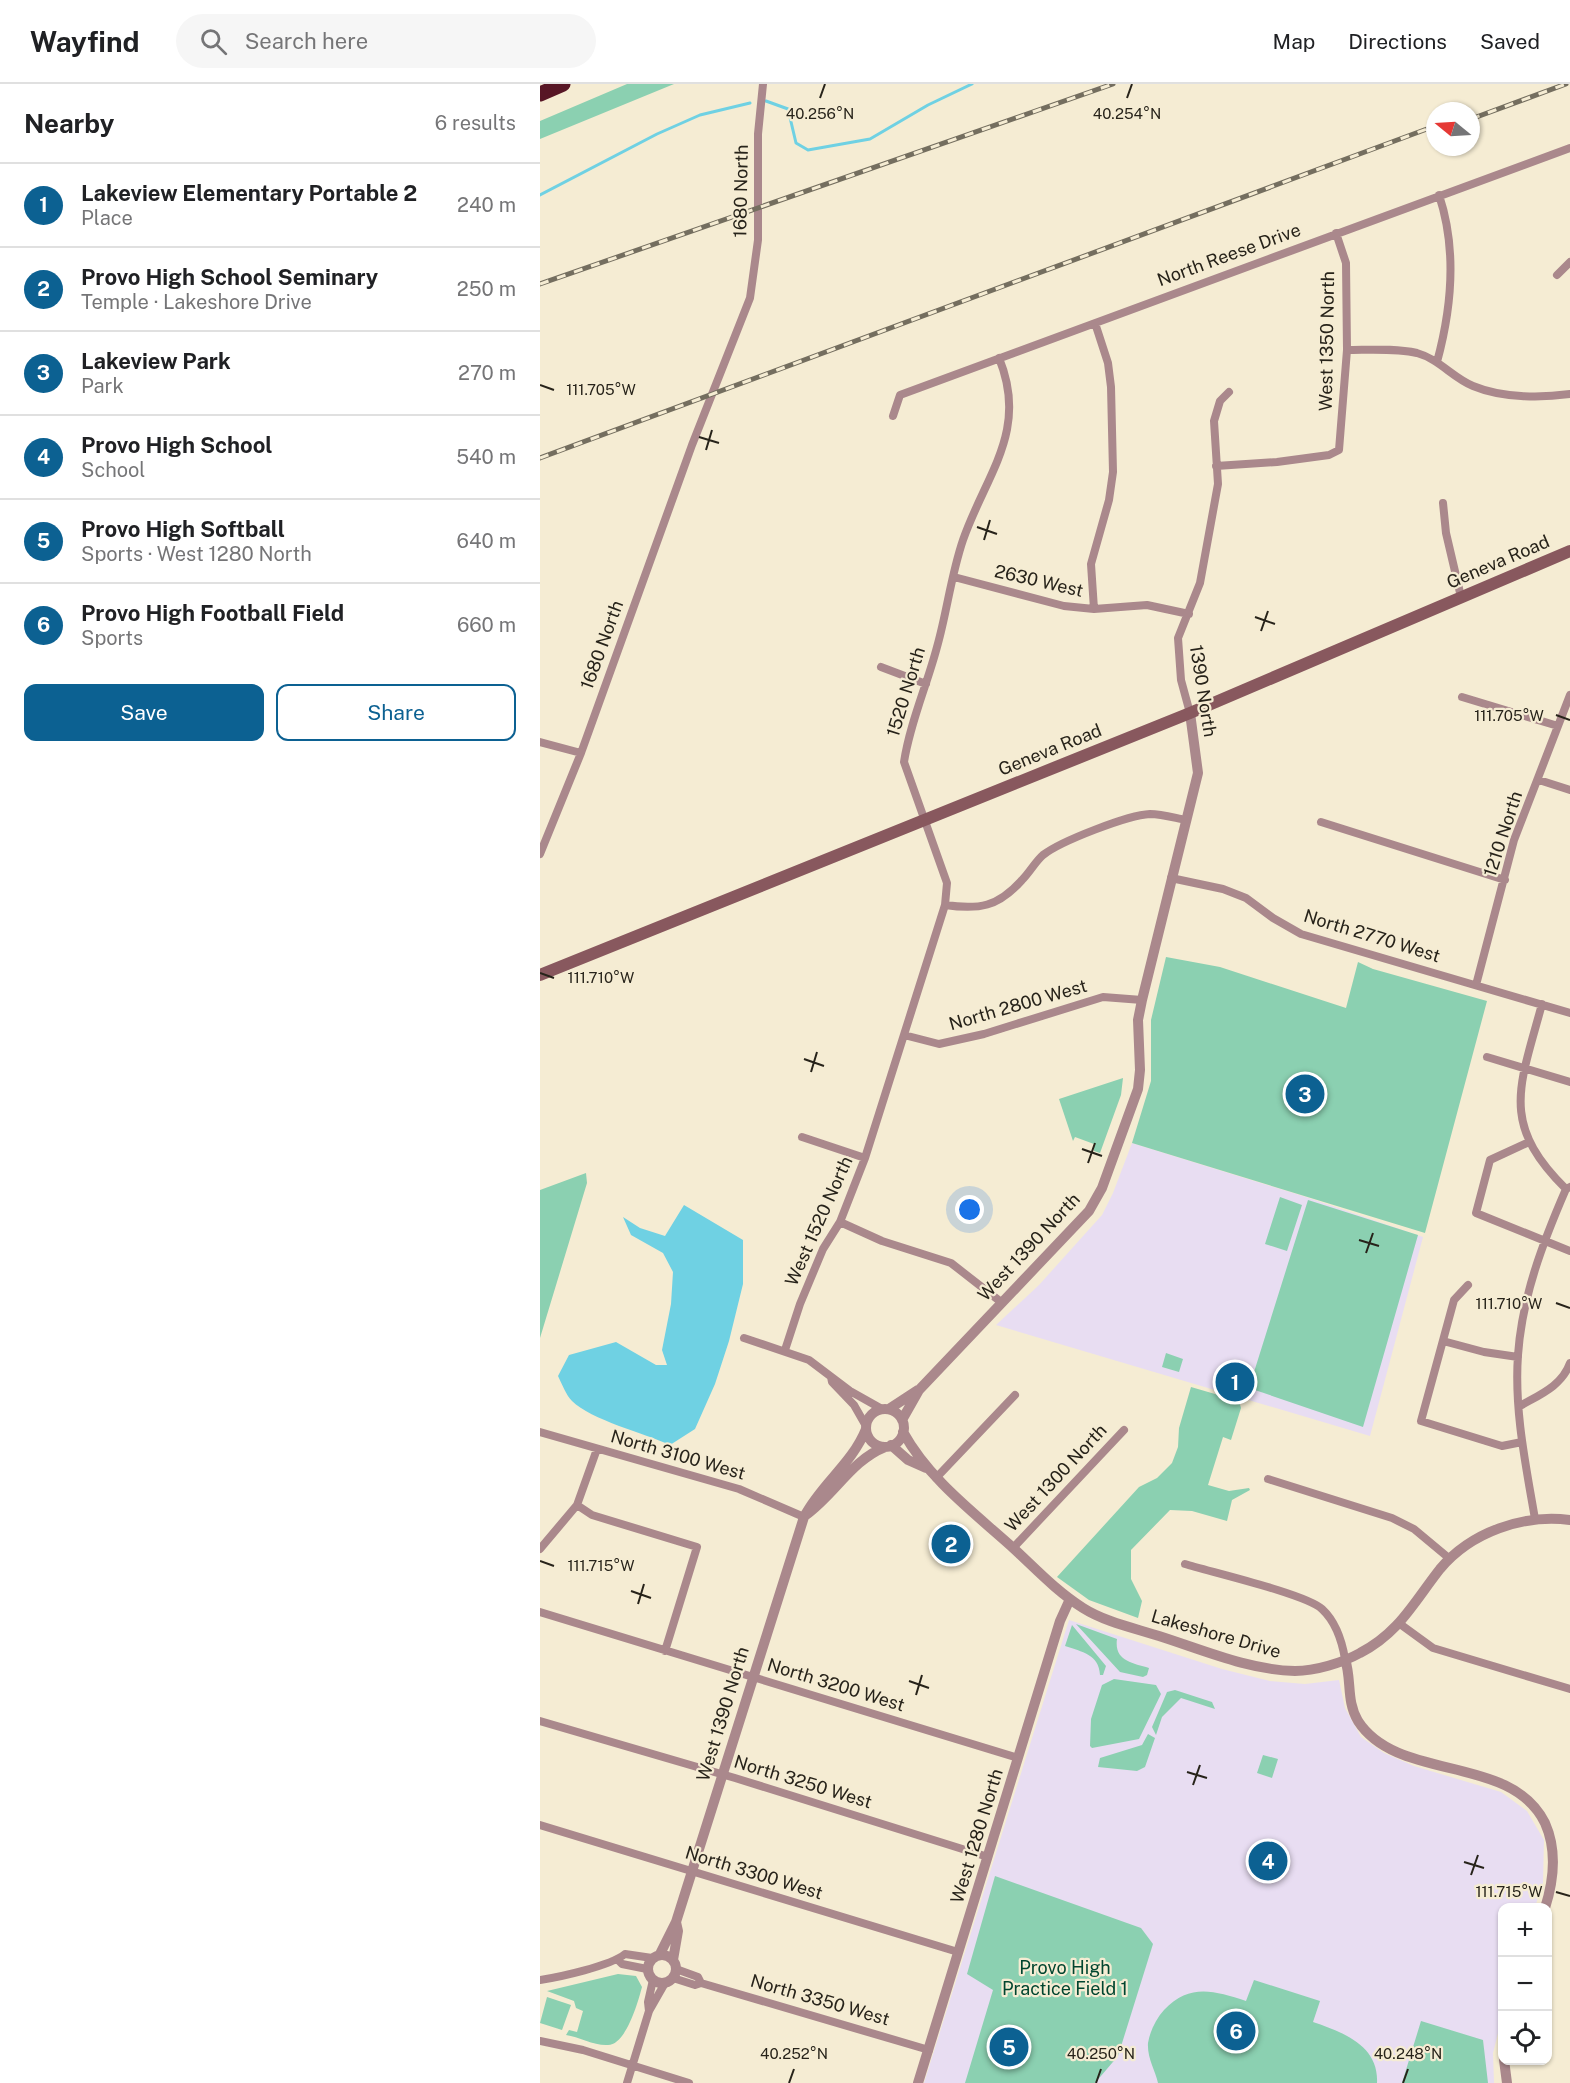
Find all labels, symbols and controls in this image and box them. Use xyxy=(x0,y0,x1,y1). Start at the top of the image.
search box xyxy=(176,14,596,68)
text: Wayfind xyxy=(30,25,140,58)
icon: search xyxy=(197,25,230,58)
text: Search here xyxy=(245,28,368,54)
text: Map xyxy=(1273,29,1315,54)
text: Directions xyxy=(1348,29,1447,54)
text: Saved xyxy=(1480,29,1540,54)
north arrow xyxy=(1426,102,1480,156)
text: 40.256°N xyxy=(786,105,854,122)
text: 40.254°N xyxy=(1093,105,1161,122)
text: Nearby xyxy=(24,108,114,139)
text: 6 results xyxy=(435,111,516,135)
street label: 1680 North xyxy=(729,144,752,238)
text: Lakeview Elementary Portable 2 xyxy=(81,180,417,206)
text: 1 xyxy=(39,193,48,217)
text: 240 m xyxy=(457,193,516,217)
text: Place xyxy=(81,206,133,230)
street label: North Reese Drive xyxy=(1154,219,1303,290)
text: Provo High School Seminary xyxy=(81,264,378,290)
street label: West 1350 North xyxy=(1315,271,1338,411)
text: 2 xyxy=(37,277,50,301)
text: 250 m xyxy=(457,277,516,301)
text: Temple · Lakeshore Drive xyxy=(81,290,312,314)
text: Lakeview Park xyxy=(81,348,231,374)
text: 3 xyxy=(37,361,50,385)
text: 270 m xyxy=(458,361,516,385)
text: Park xyxy=(81,374,124,398)
text: 111.705°W xyxy=(566,381,636,398)
text: Provo High School xyxy=(81,432,273,458)
text: 4 xyxy=(37,445,50,469)
text: 540 m xyxy=(456,445,516,469)
text: School xyxy=(81,458,145,482)
text: Provo High Softball xyxy=(81,516,285,542)
text: 5 xyxy=(37,529,50,553)
text: 640 m xyxy=(457,529,516,553)
street label: Geneva Road xyxy=(1443,530,1552,593)
text: Sports · West 1280 North xyxy=(81,542,312,566)
street label: 2630 West xyxy=(993,560,1086,601)
street label: 1680 North xyxy=(576,597,627,692)
text: Provo High Football Field xyxy=(81,600,344,626)
text: 6 xyxy=(37,613,50,637)
text: 660 m xyxy=(457,613,516,637)
text: Sports xyxy=(81,626,143,650)
street label: 1390 North xyxy=(1186,643,1221,738)
street label: 1520 North xyxy=(882,644,929,739)
button: Save xyxy=(24,684,264,741)
button: Share xyxy=(276,684,516,741)
text: 111.705°W xyxy=(1474,707,1544,724)
street label: Geneva Road xyxy=(995,719,1105,780)
street label: 1210 North xyxy=(1479,788,1526,879)
street label: North 2770 West xyxy=(1301,905,1443,966)
text: 111.710°W xyxy=(568,969,634,986)
street label: North 2800 West xyxy=(946,975,1089,1034)
pin: 3 xyxy=(1286,1072,1324,1116)
street label: West 1520 North xyxy=(781,1153,857,1289)
street label: West 1390 North xyxy=(973,1188,1084,1305)
your location xyxy=(955,1195,984,1224)
text: 111.710°W xyxy=(1476,1295,1542,1312)
pin: 1 xyxy=(1216,1360,1254,1404)
street label: West 1300 North xyxy=(1000,1420,1111,1536)
street label: North 3100 West xyxy=(608,1425,748,1484)
pin: 2 xyxy=(932,1522,970,1566)
text: 111.715°W xyxy=(567,1557,635,1574)
street label: Lakeshore Drive xyxy=(1149,1605,1283,1662)
street label: West 1390 North xyxy=(692,1644,753,1784)
street label: North 3200 West xyxy=(765,1654,907,1715)
street label: North 3250 West xyxy=(732,1751,875,1812)
street label: West 1280 North xyxy=(946,1766,1007,1906)
pin: 4 xyxy=(1248,1838,1288,1884)
street label: North 3300 West xyxy=(683,1842,826,1903)
text: 111.715°W xyxy=(1475,1883,1543,1900)
map controls xyxy=(1498,1903,1552,2065)
button: + xyxy=(1498,1903,1552,1957)
park label: Provo High Practice Field 1 xyxy=(1002,1957,1128,1999)
button: − xyxy=(1498,1957,1552,2011)
street label: North 3350 West xyxy=(748,1970,892,2029)
pin: 6 xyxy=(1216,2008,1256,2054)
button: locate xyxy=(1498,2011,1552,2065)
pin: 5 xyxy=(990,2024,1028,2070)
text: 40.252°N xyxy=(760,2045,828,2062)
text: 40.250°N xyxy=(1067,2045,1135,2062)
text: 40.248°N xyxy=(1374,2045,1442,2062)

